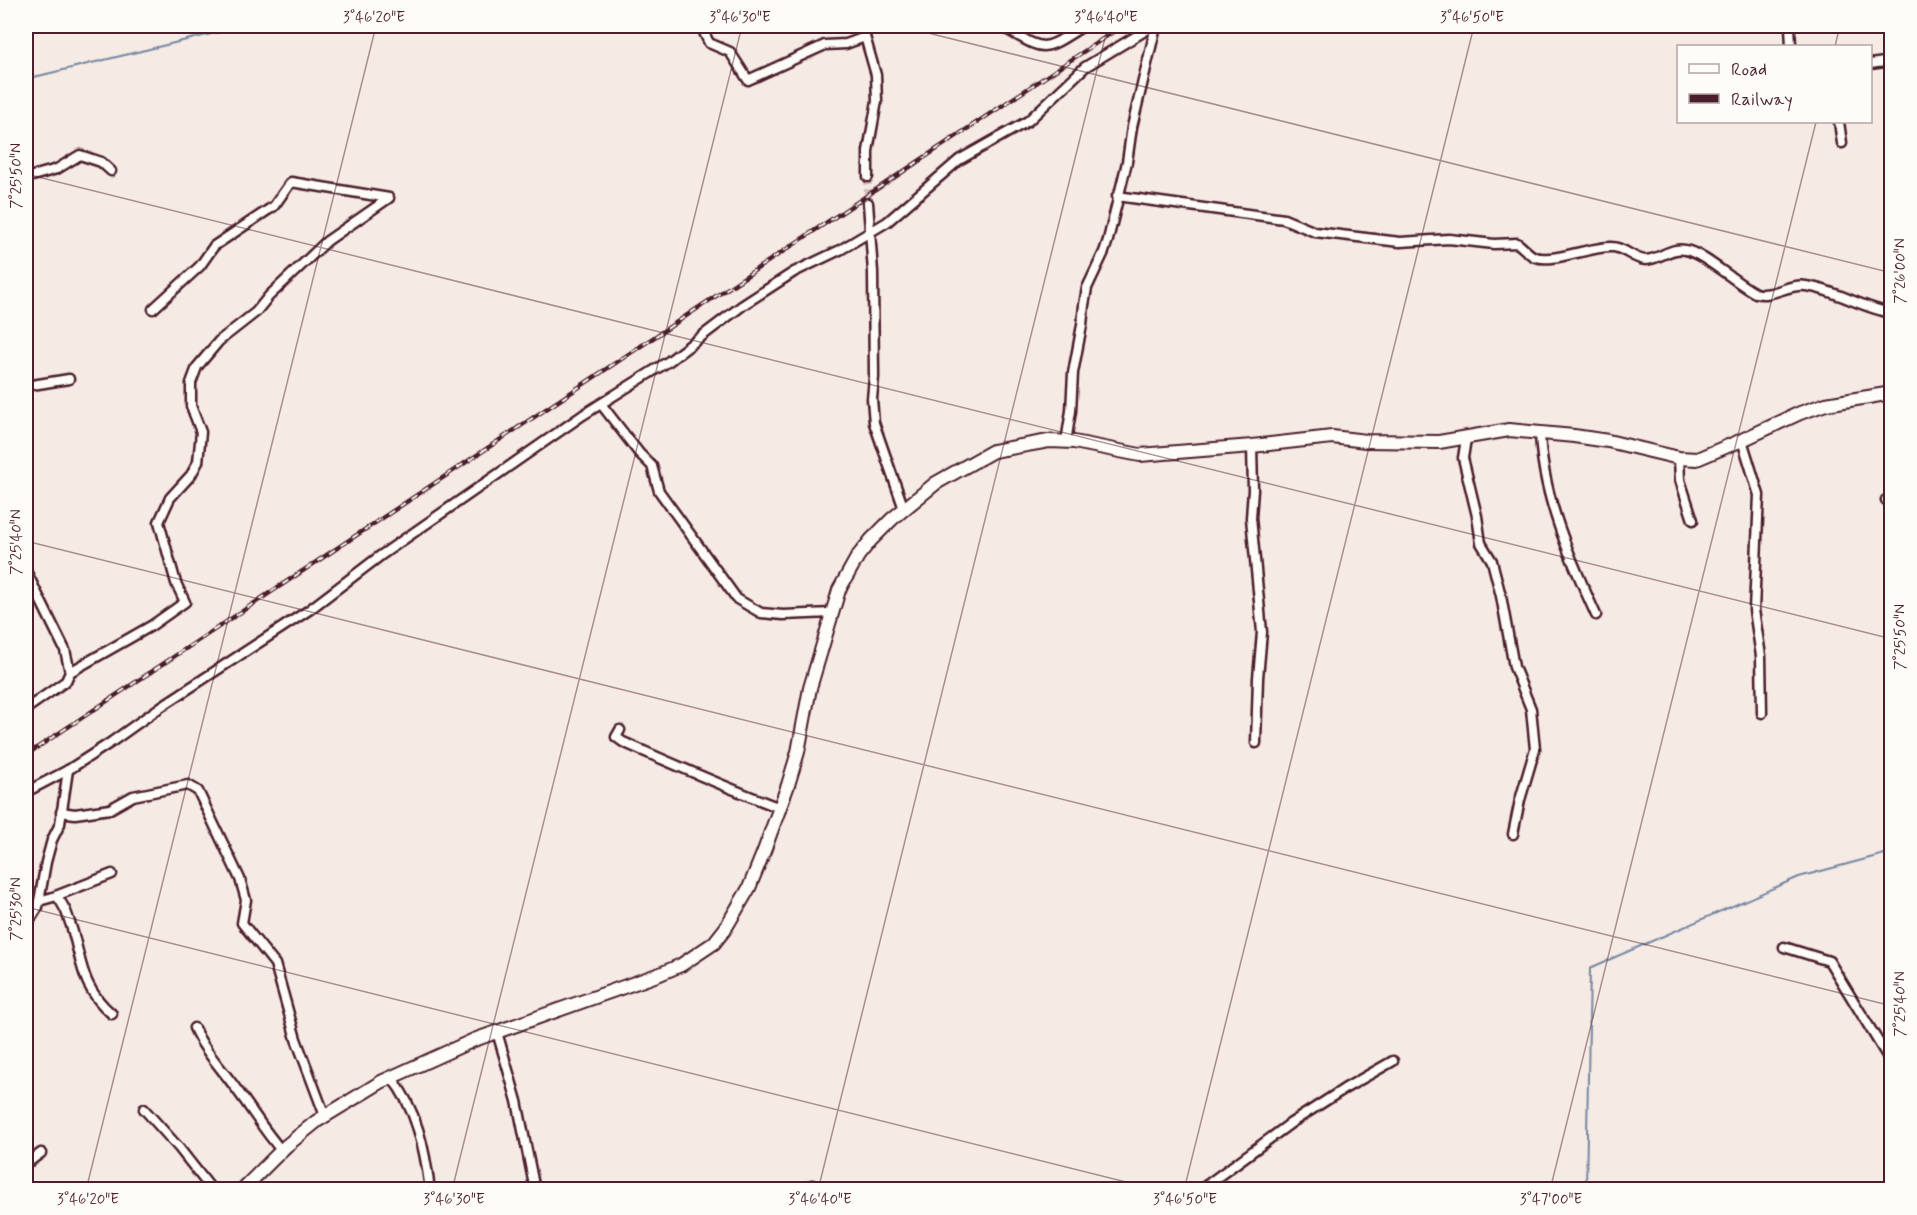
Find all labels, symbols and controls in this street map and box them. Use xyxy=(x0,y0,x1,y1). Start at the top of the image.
text: 3°46'20"E xyxy=(343,8,405,28)
text: 3°46'30"E xyxy=(709,8,771,28)
text: 3°46'40"E xyxy=(1074,8,1138,28)
text: 3°46'50"E xyxy=(1440,8,1504,28)
legend xyxy=(1677,45,1872,123)
text: Road xyxy=(1731,58,1767,82)
text: Railway xyxy=(1731,88,1793,112)
text: 7°25'50"N xyxy=(7,143,27,209)
text: 7°26'00"N xyxy=(1891,238,1911,304)
text: 7°25'40"N xyxy=(7,509,27,575)
text: 7°25'50"N xyxy=(1891,604,1911,670)
text: 7°25'30"N xyxy=(7,877,27,941)
text: 7°25'40"N xyxy=(1891,971,1911,1037)
text: 3°46'20"E xyxy=(57,1190,119,1210)
text: 3°46'30"E xyxy=(423,1190,485,1210)
text: 3°46'40"E xyxy=(788,1190,852,1210)
text: 3°46'50"E xyxy=(1153,1190,1217,1210)
text: 3°47'00"E xyxy=(1520,1190,1582,1210)

